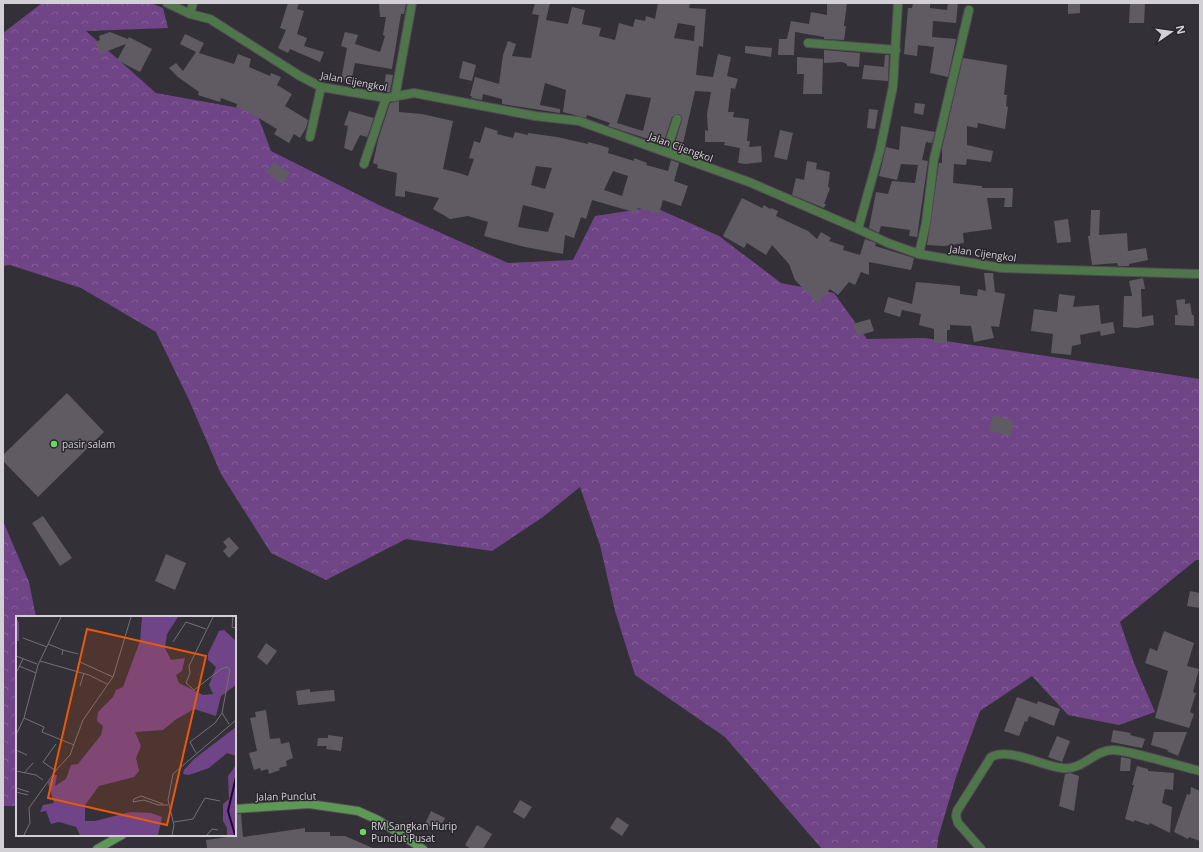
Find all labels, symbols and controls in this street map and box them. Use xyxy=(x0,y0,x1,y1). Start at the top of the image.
north arrow xyxy=(1151,12,1191,52)
text: N xyxy=(1173,24,1190,36)
street label: Jalan Cijengkol xyxy=(319,68,388,94)
street label: Jalan Cijengkol xyxy=(646,129,715,165)
street label: Jalan Cijengkol xyxy=(948,241,1017,265)
place label: pasir salam xyxy=(62,437,115,451)
marker: pasir salam xyxy=(49,439,59,449)
inset map xyxy=(16,616,236,836)
street label: Jalan Punclut xyxy=(255,788,317,804)
place label: RM Sangkan Hurip Punclut Pusat xyxy=(371,819,457,845)
marker: RM Sangkan Hurip Punclut Pusat xyxy=(358,827,368,837)

